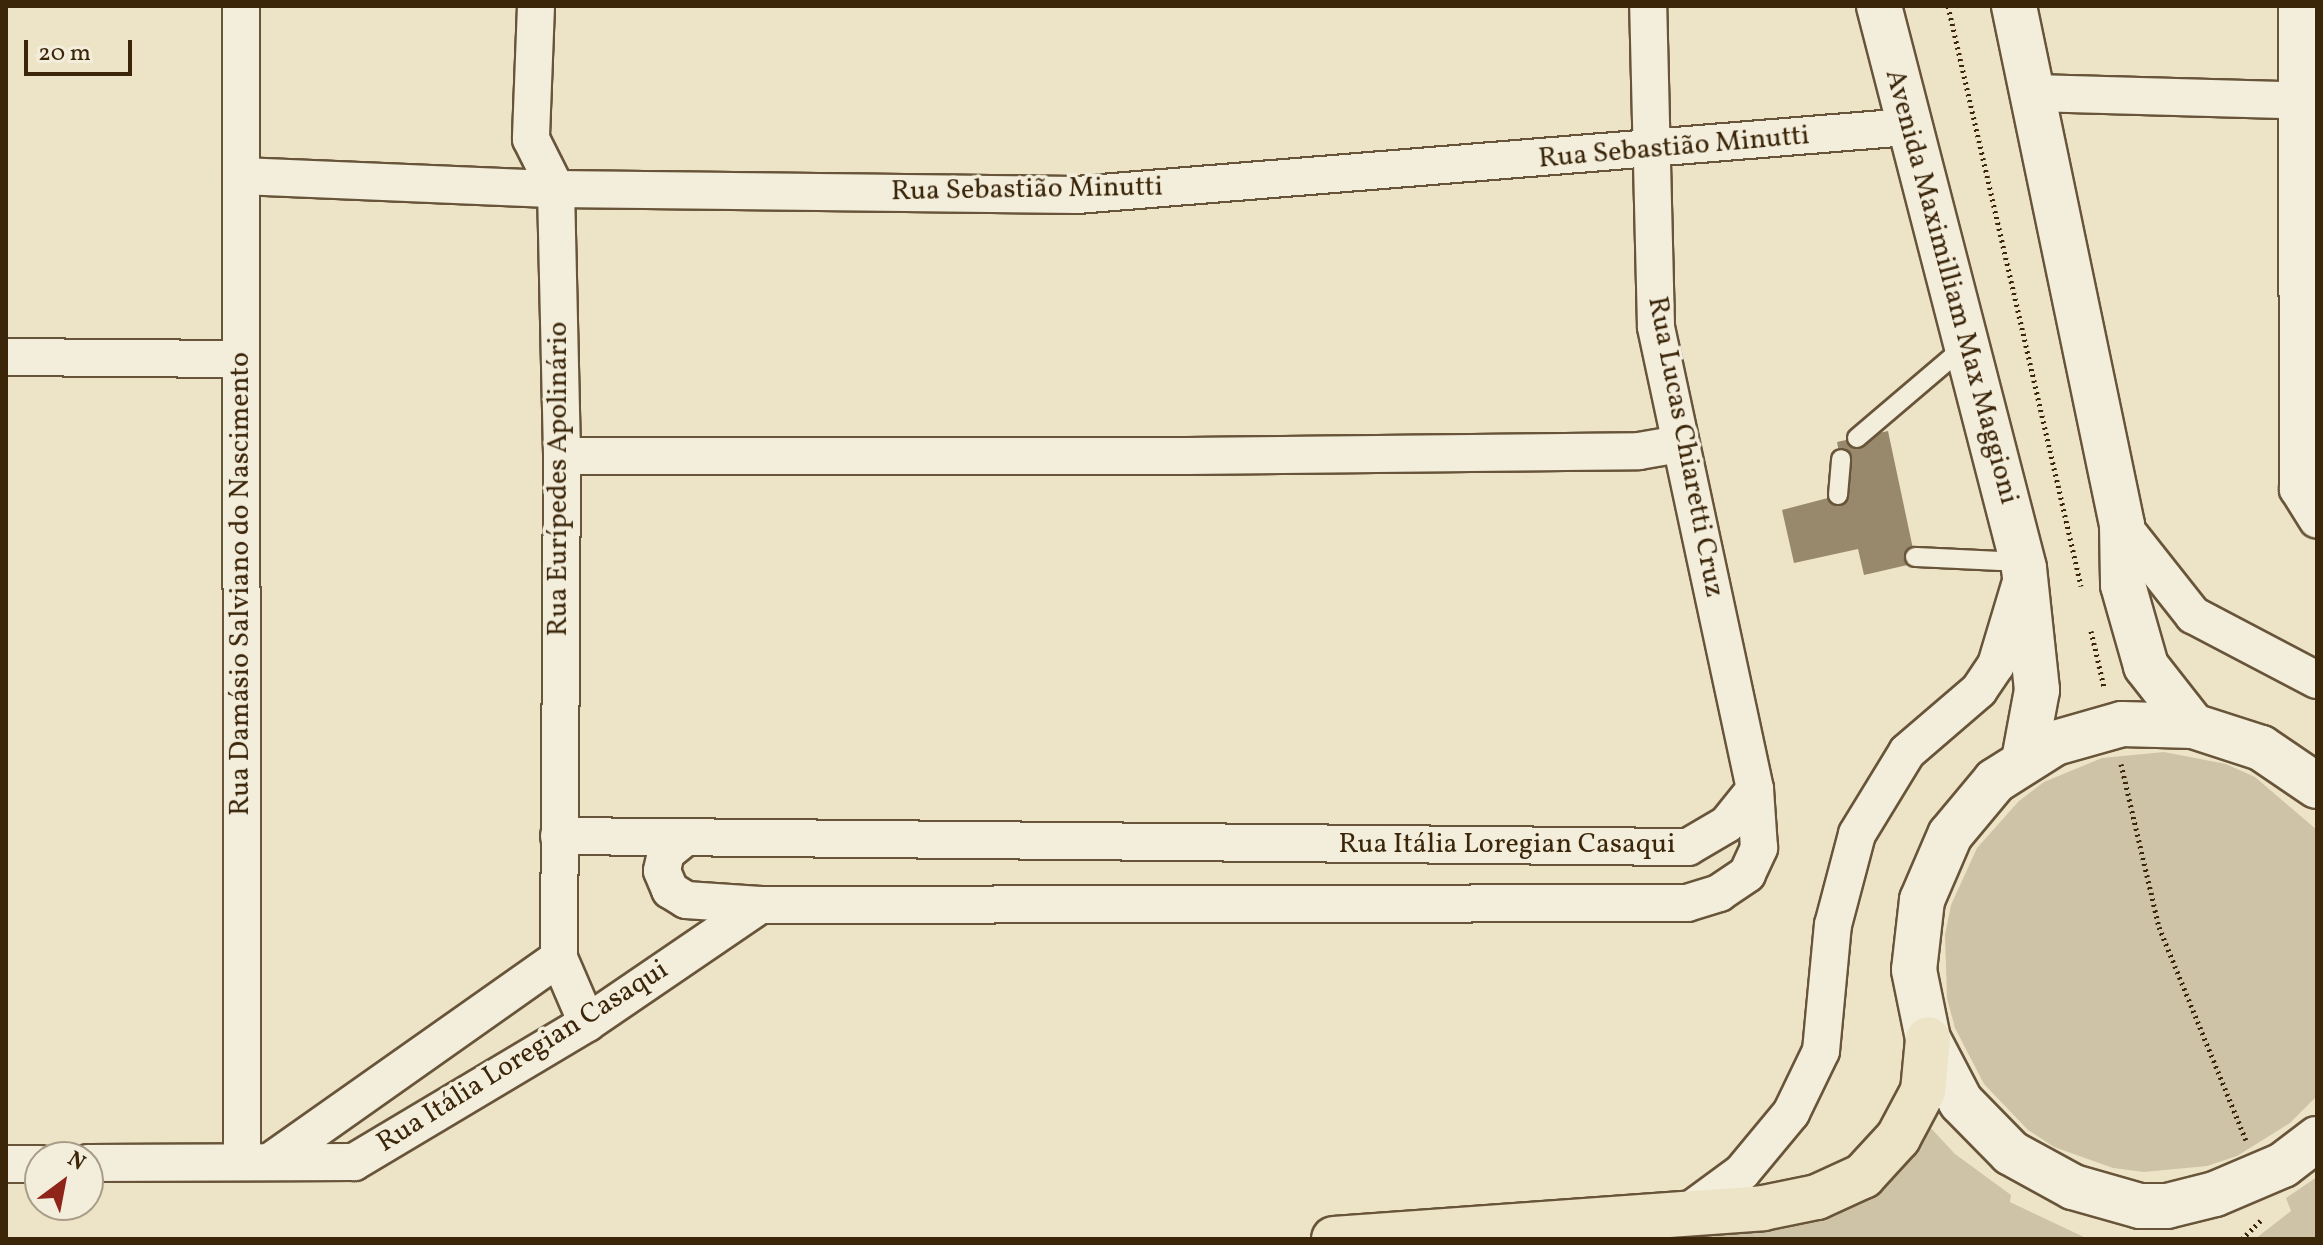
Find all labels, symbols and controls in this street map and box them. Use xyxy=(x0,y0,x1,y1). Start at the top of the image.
scale bar xyxy=(28,24,136,74)
text: 20 m xyxy=(38,37,91,71)
street label: Avenida Maximilliam Max Maggioni xyxy=(1877,66,2025,508)
street label: Rua Sebastião Minutti xyxy=(1537,119,1811,177)
street label: Rua Sebastião Minutti xyxy=(891,171,1163,209)
street label: Rua Lucas Chiaretti Cruz xyxy=(1639,294,1731,600)
street label: Rua Eurípedes Apolinário xyxy=(542,322,576,636)
street label: Rua Damásio Salviano do Nascimento xyxy=(224,352,258,816)
street label: Rua Itália Loregian Casaqui xyxy=(1339,828,1675,862)
street label: Rua Itália Loregian Casaqui xyxy=(371,954,675,1160)
north arrow xyxy=(24,1141,104,1221)
text: N xyxy=(61,1145,91,1179)

